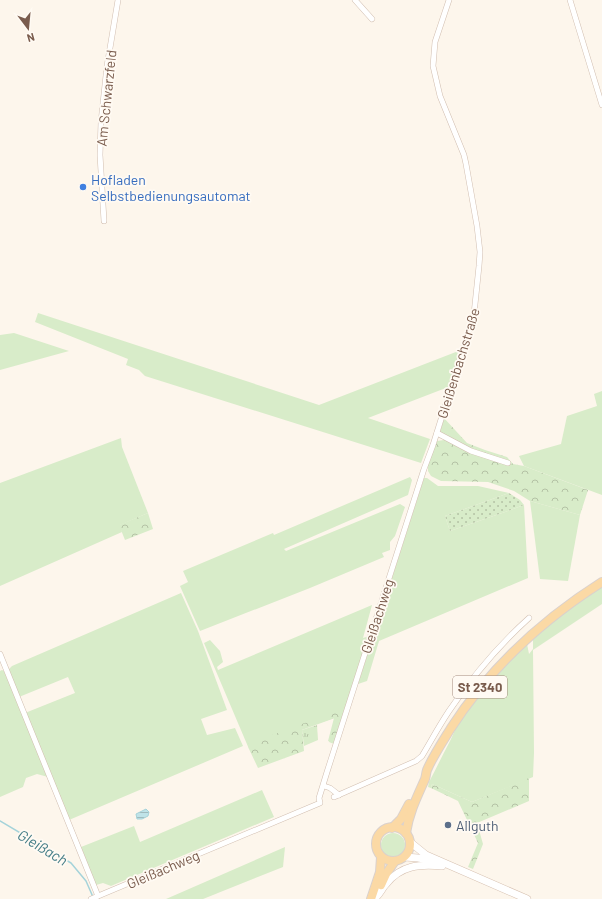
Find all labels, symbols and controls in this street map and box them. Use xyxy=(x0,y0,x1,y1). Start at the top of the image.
north arrow xyxy=(8,8,48,48)
text: N xyxy=(26,31,36,45)
street label: Am Schwarzfeld xyxy=(92,49,120,147)
place label: Hofladen Selbstbedienungsautomat xyxy=(91,171,251,204)
marker: Hofladen Selbstbedienungsautomat xyxy=(78,182,88,192)
street label: Gleißenbachstraße xyxy=(433,306,483,420)
street label: Gleißachweg xyxy=(357,577,397,655)
road number: St 2340 xyxy=(453,676,507,698)
place label: Allguth xyxy=(456,817,499,834)
marker: Allguth xyxy=(443,820,453,830)
water label: Gleißach xyxy=(15,825,71,869)
street label: Gleißachweg xyxy=(124,846,202,892)

